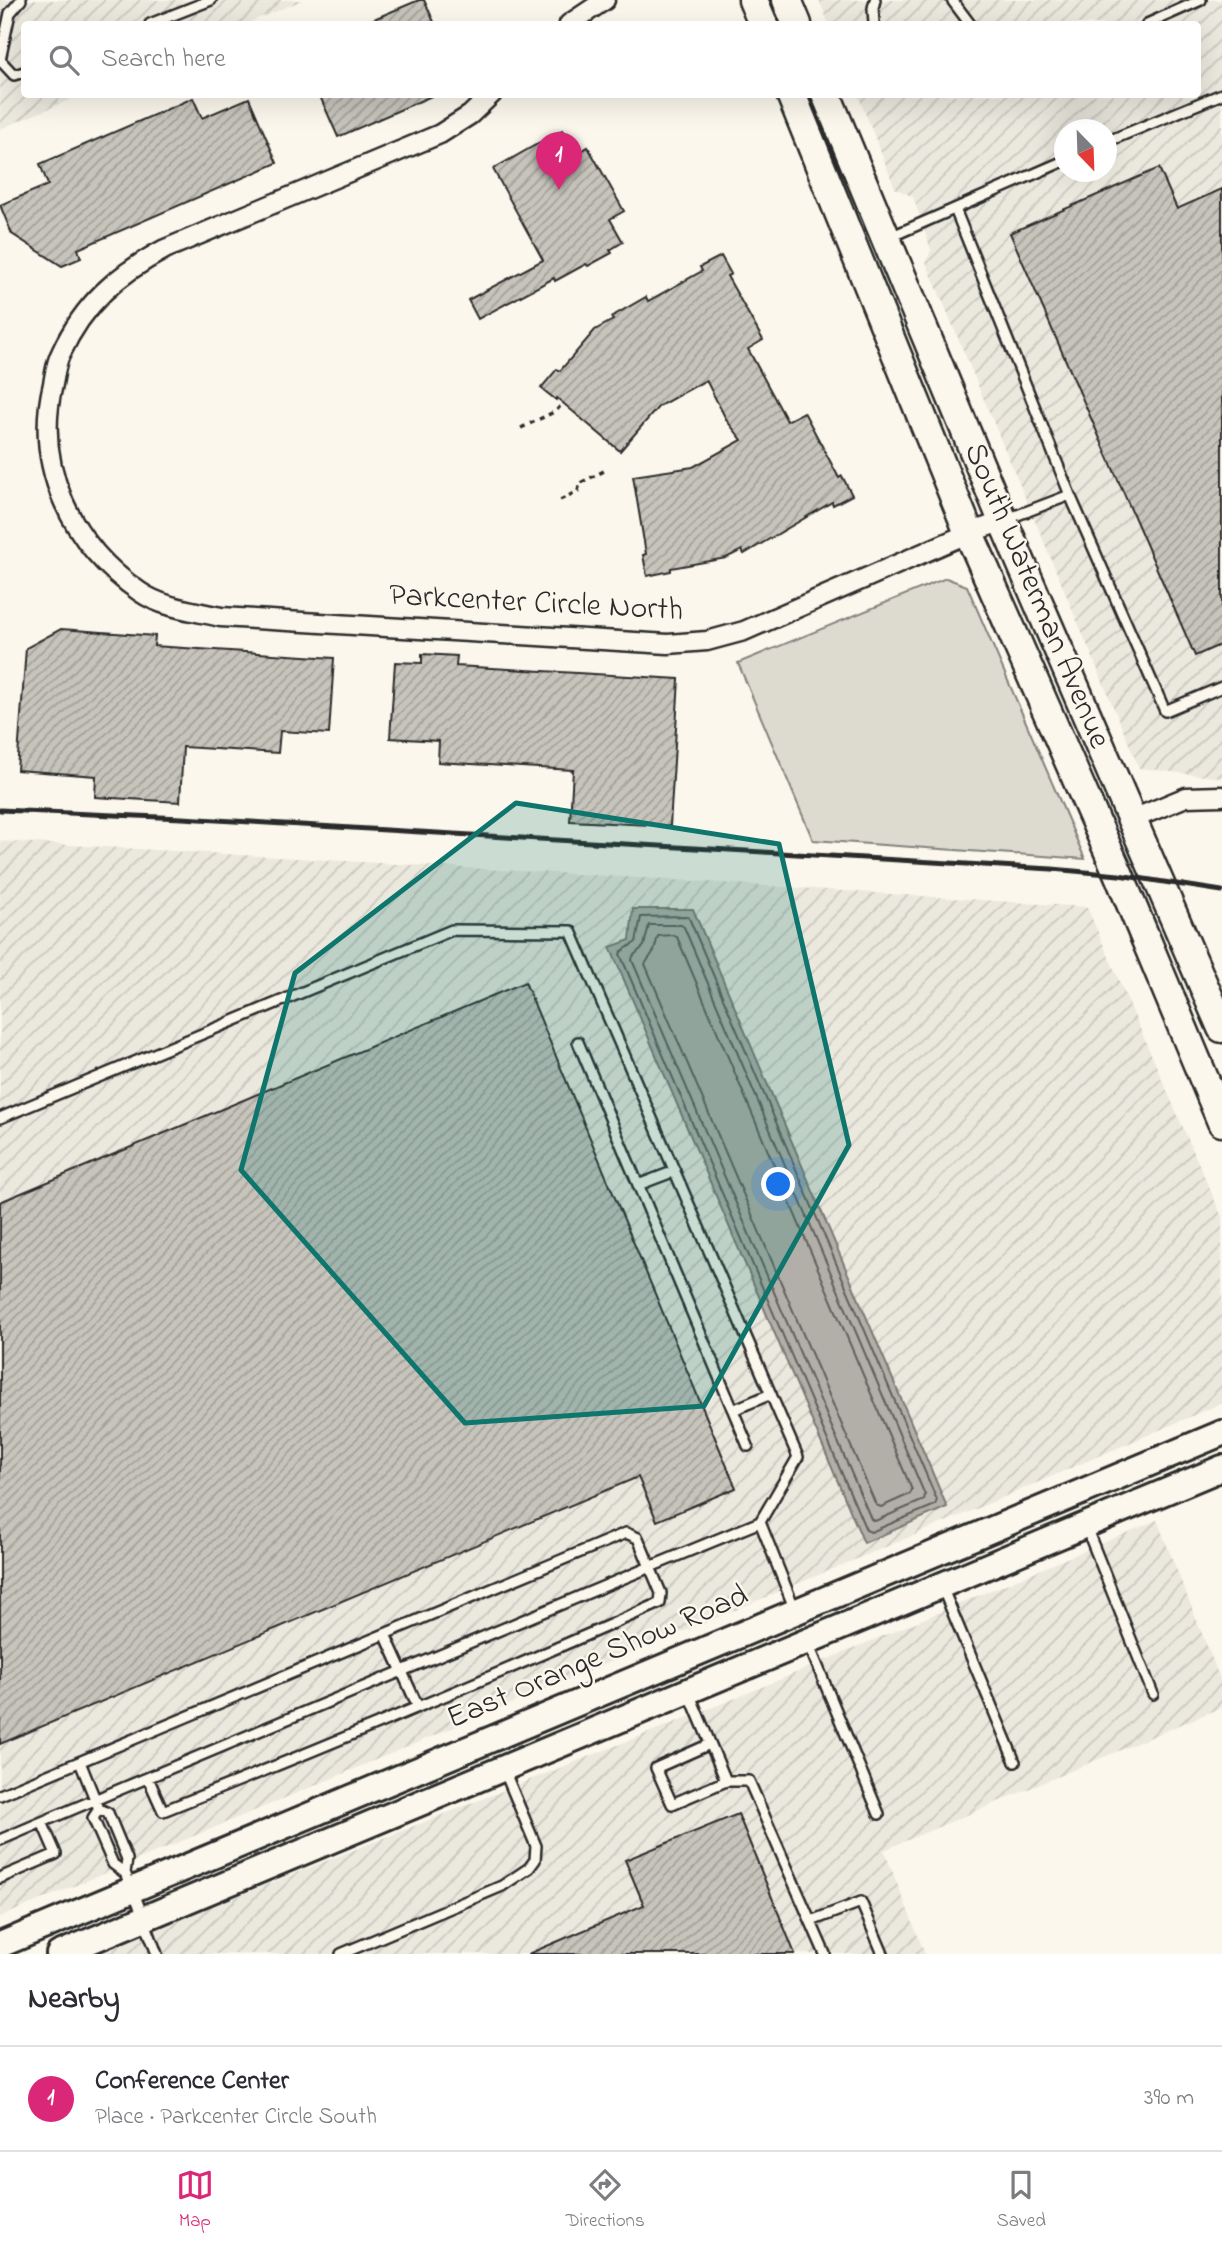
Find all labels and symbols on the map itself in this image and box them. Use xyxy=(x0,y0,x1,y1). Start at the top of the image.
north arrow xyxy=(1054,119,1117,182)
pin: 1 xyxy=(536,132,582,190)
street label: South Waterman Avenue xyxy=(950,436,1122,757)
street label: Parkcenter Circle North xyxy=(388,573,684,635)
your location xyxy=(761,1167,795,1201)
street label: East Orange Show Road xyxy=(440,1573,756,1743)

